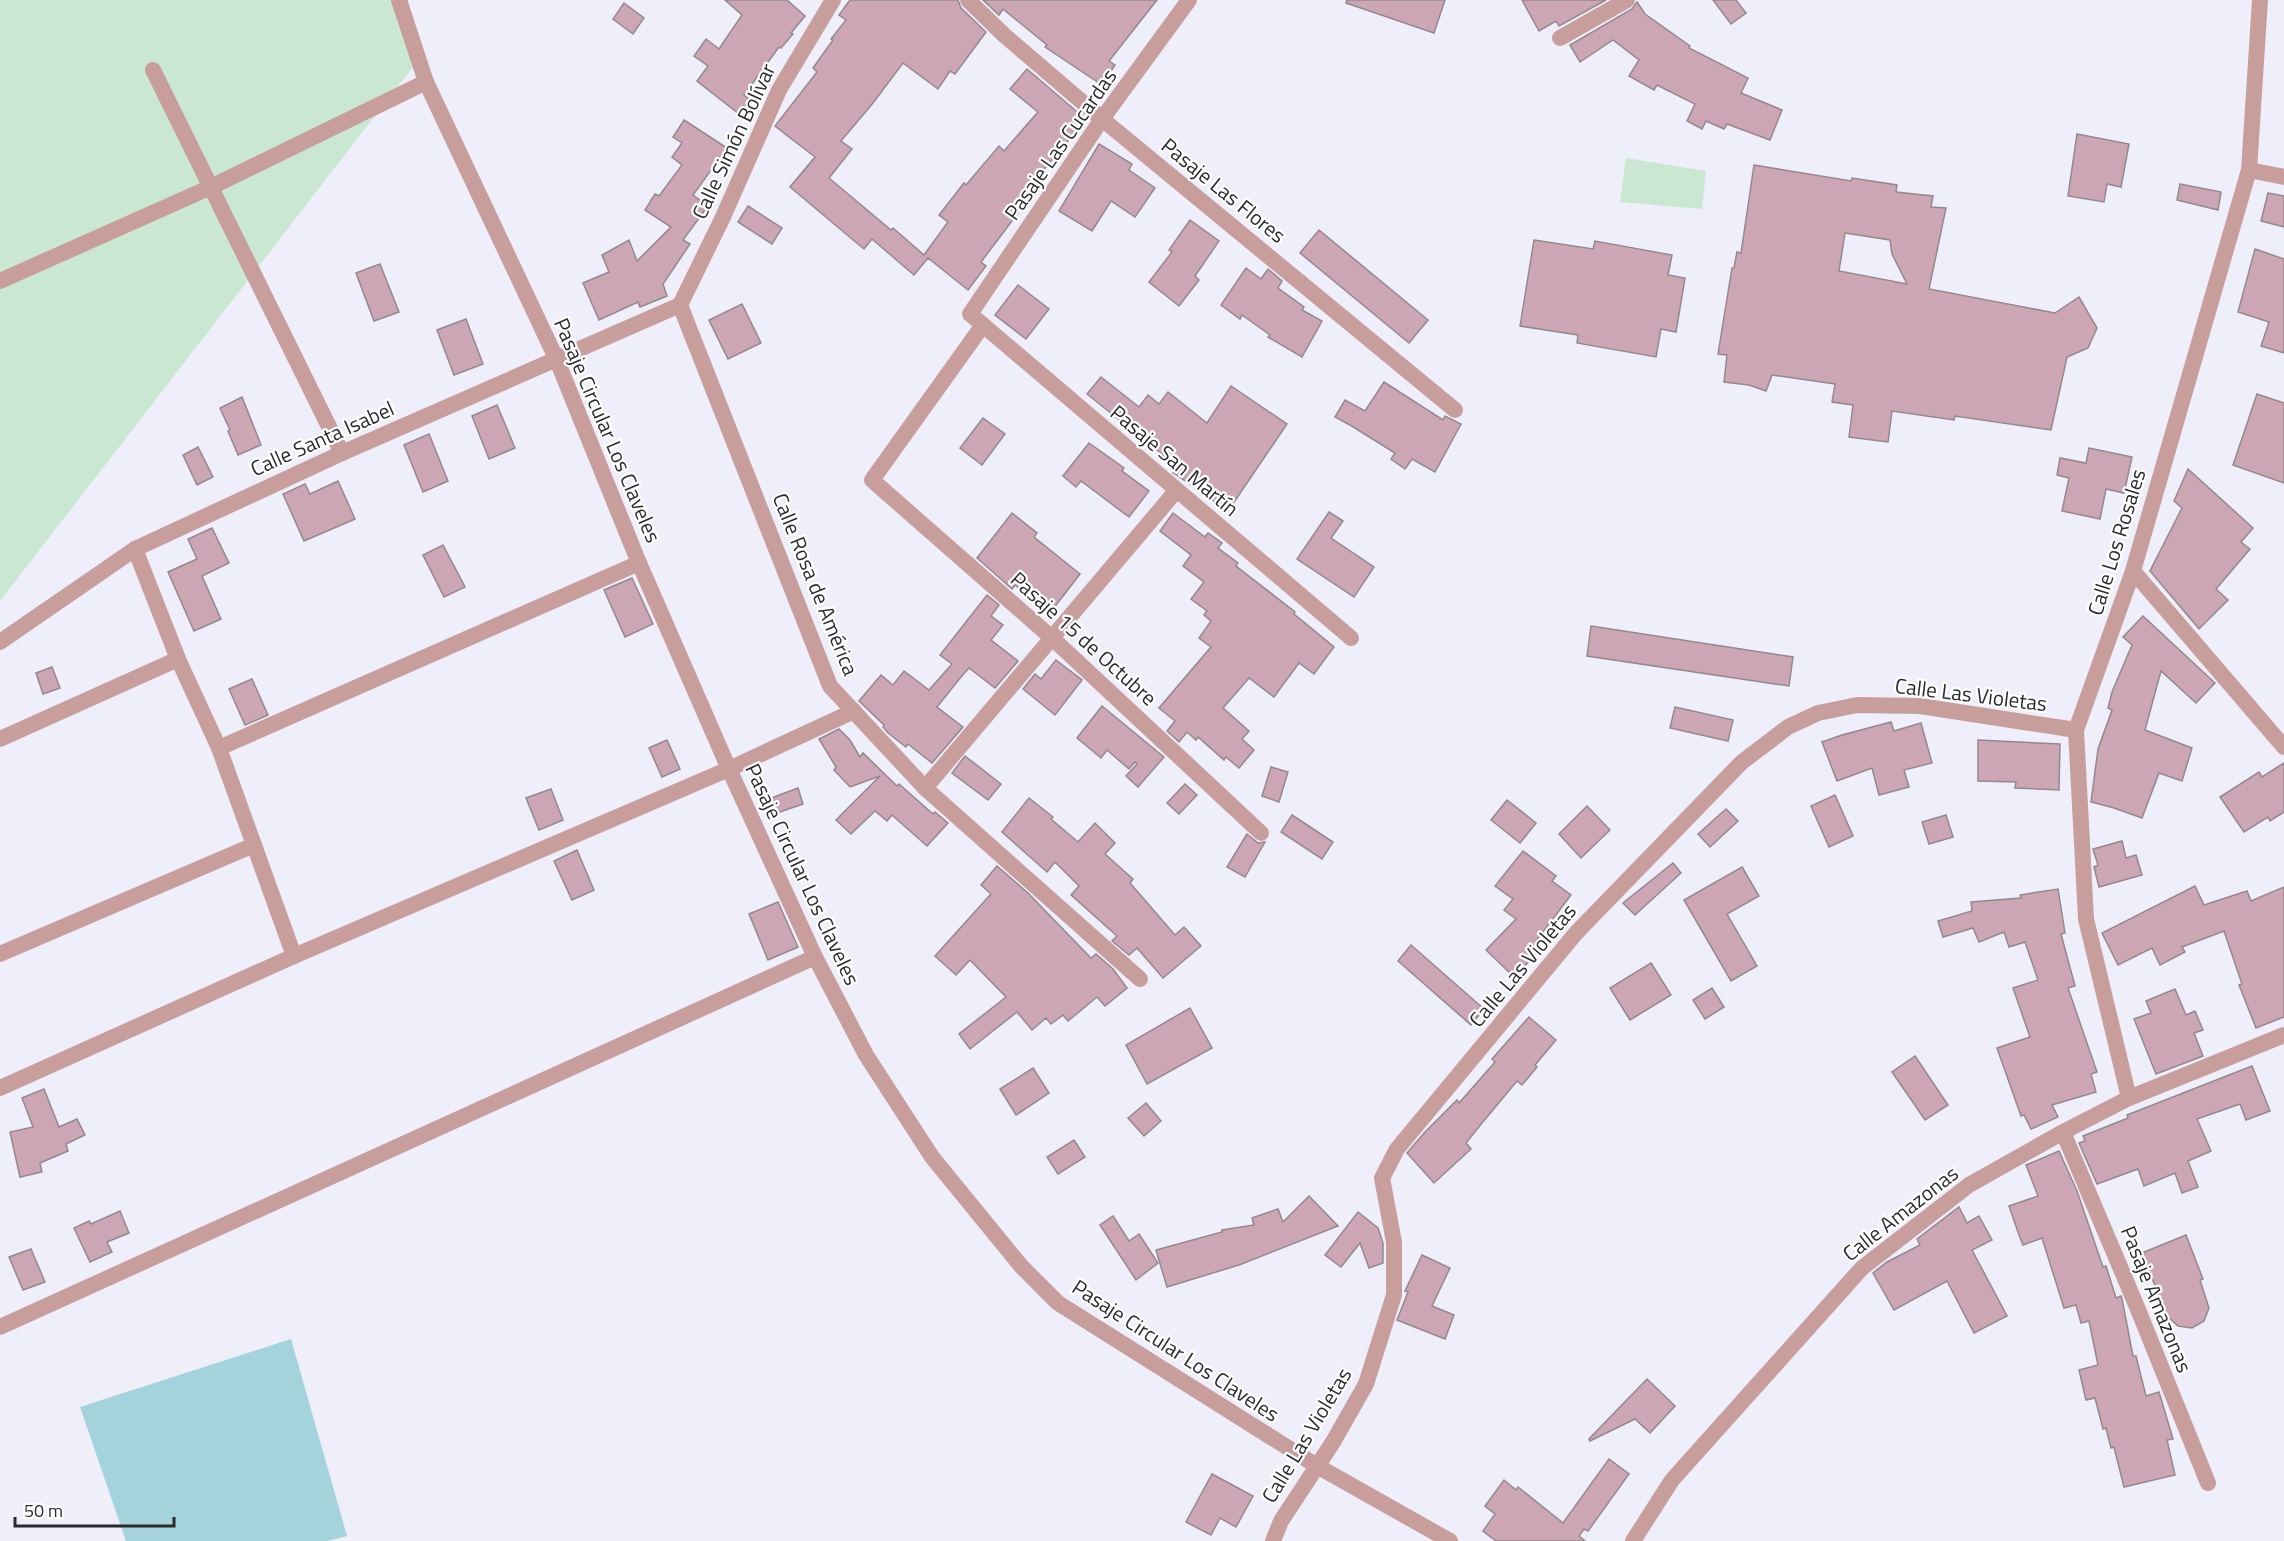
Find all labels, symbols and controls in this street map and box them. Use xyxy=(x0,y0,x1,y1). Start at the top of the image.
street label: Calle Simón Bolívar xyxy=(683,58,783,224)
street label: Pasaje Las Cucardas xyxy=(996,62,1124,226)
street label: Pasaje Las Flores xyxy=(1155,130,1293,250)
street label: Pasaje Circular Los Claveles xyxy=(546,313,670,547)
street label: Calle Santa Isabel xyxy=(245,392,399,484)
street label: Pasaje San Martín xyxy=(1104,396,1246,524)
street label: Calle Los Rosales xyxy=(2079,465,2153,619)
street label: Calle Rosa de América xyxy=(765,488,867,680)
street label: Pasaje 15 de Octubre xyxy=(1004,563,1164,713)
street label: Calle Las Violetas xyxy=(1893,669,2049,719)
street label: Pasaje Circular Los Claveles xyxy=(737,758,869,990)
street label: Calle Las Violetas xyxy=(1461,896,1583,1034)
street label: Calle Amazonas xyxy=(1835,1157,1965,1269)
street label: Pasaje Amazonas xyxy=(2113,1221,2201,1377)
street label: Pasaje Circular Los Claveles xyxy=(1066,1271,1286,1429)
street label: Calle Las Violetas xyxy=(1253,1361,1359,1509)
scale bar xyxy=(15,1490,174,1528)
text: 50 m xyxy=(24,1497,63,1524)

